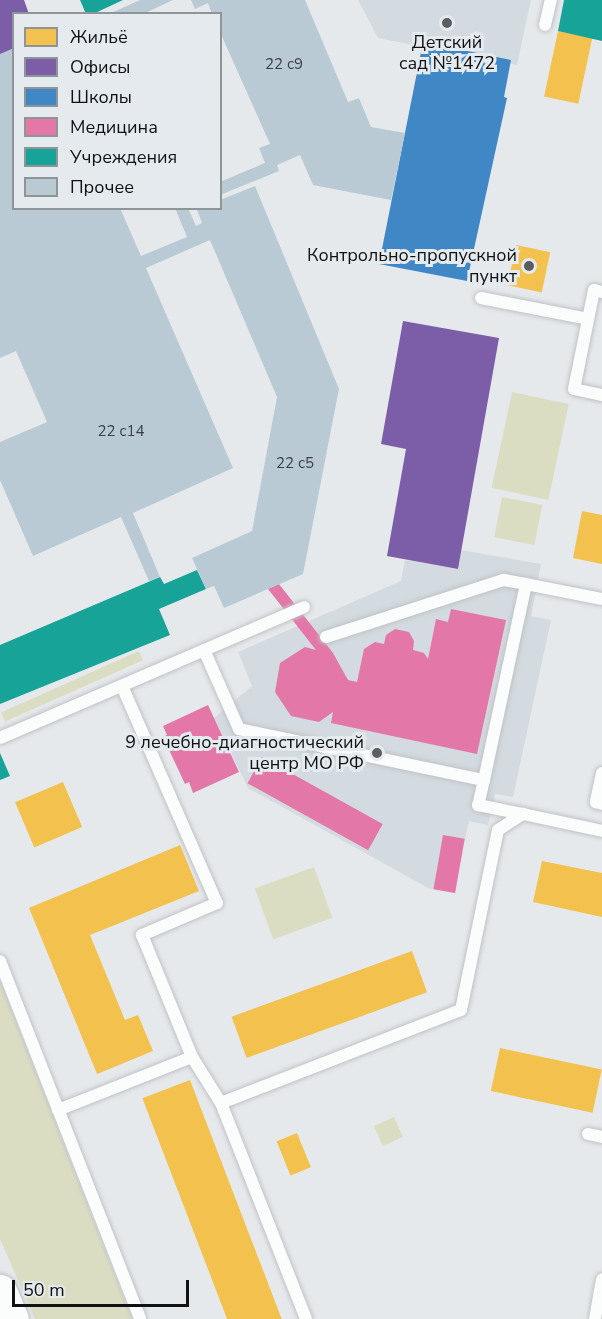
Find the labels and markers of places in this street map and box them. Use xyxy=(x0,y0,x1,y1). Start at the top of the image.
marker: Детский сад №1472 xyxy=(440,16,454,30)
place label: Детский сад №1472 xyxy=(399,32,495,74)
place label: Контрольно-пропускной пункт xyxy=(307,245,517,288)
marker: Контрольно-пропускной пункт xyxy=(522,259,536,273)
place label: 9 лечебно-диагностический центр МО РФ xyxy=(125,732,364,774)
marker: 9 лечебно-диагностический центр МО РФ xyxy=(368,744,386,762)

